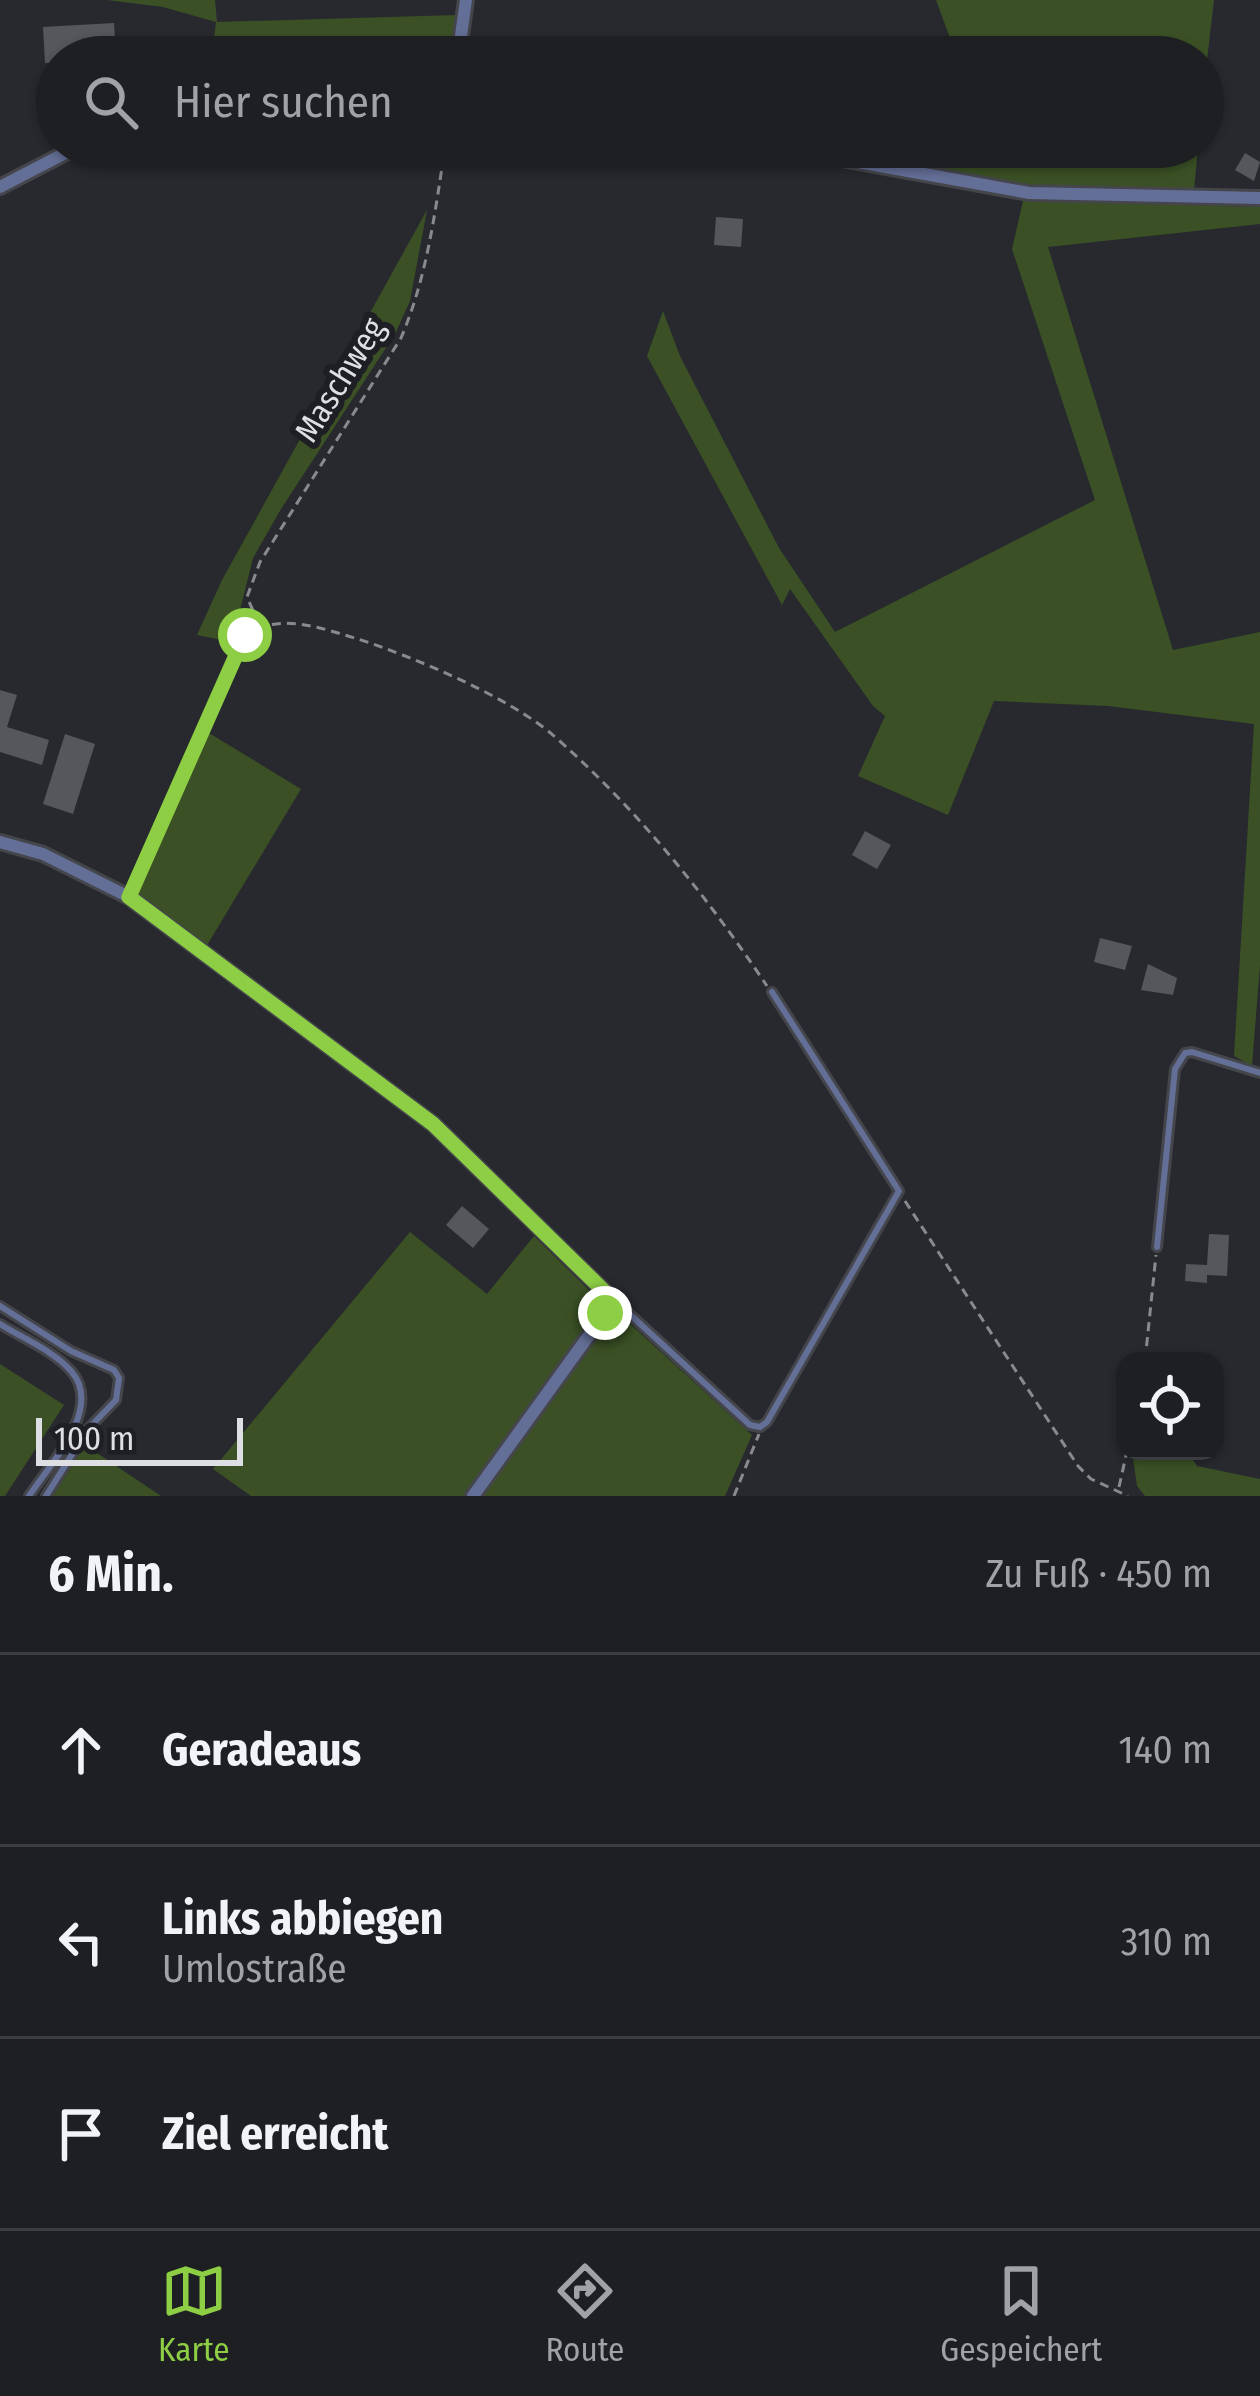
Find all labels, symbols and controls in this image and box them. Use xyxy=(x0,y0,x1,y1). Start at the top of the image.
search box xyxy=(36,36,1224,168)
icon: search xyxy=(78,69,144,135)
text: Hier suchen xyxy=(174,75,393,129)
street label: Maschweg xyxy=(286,310,394,449)
route start xyxy=(218,608,272,662)
route end xyxy=(578,1286,632,1340)
map controls xyxy=(1116,1352,1224,1460)
button: locate xyxy=(1116,1352,1224,1460)
scale bar xyxy=(36,1412,243,1465)
text: 100 m xyxy=(54,1419,134,1459)
text: 6 Min. xyxy=(48,1543,174,1605)
text: Zu Fuß · 450 m xyxy=(985,1551,1212,1597)
icon: ahead xyxy=(48,1717,114,1783)
text: Geradeaus xyxy=(162,1723,361,1777)
text: 140 m xyxy=(1118,1727,1212,1773)
text: Links abbiegen xyxy=(162,1892,443,1946)
icon: left xyxy=(48,1909,114,1975)
text: 310 m xyxy=(1121,1919,1212,1965)
text: Umlostraße xyxy=(162,1946,347,1992)
icon: arrive xyxy=(48,2101,114,2167)
text: Ziel erreicht xyxy=(162,2107,388,2161)
tab: Karte xyxy=(158,2258,230,2370)
tab: Route xyxy=(546,2258,624,2370)
tab: Gespeichert xyxy=(940,2258,1102,2370)

